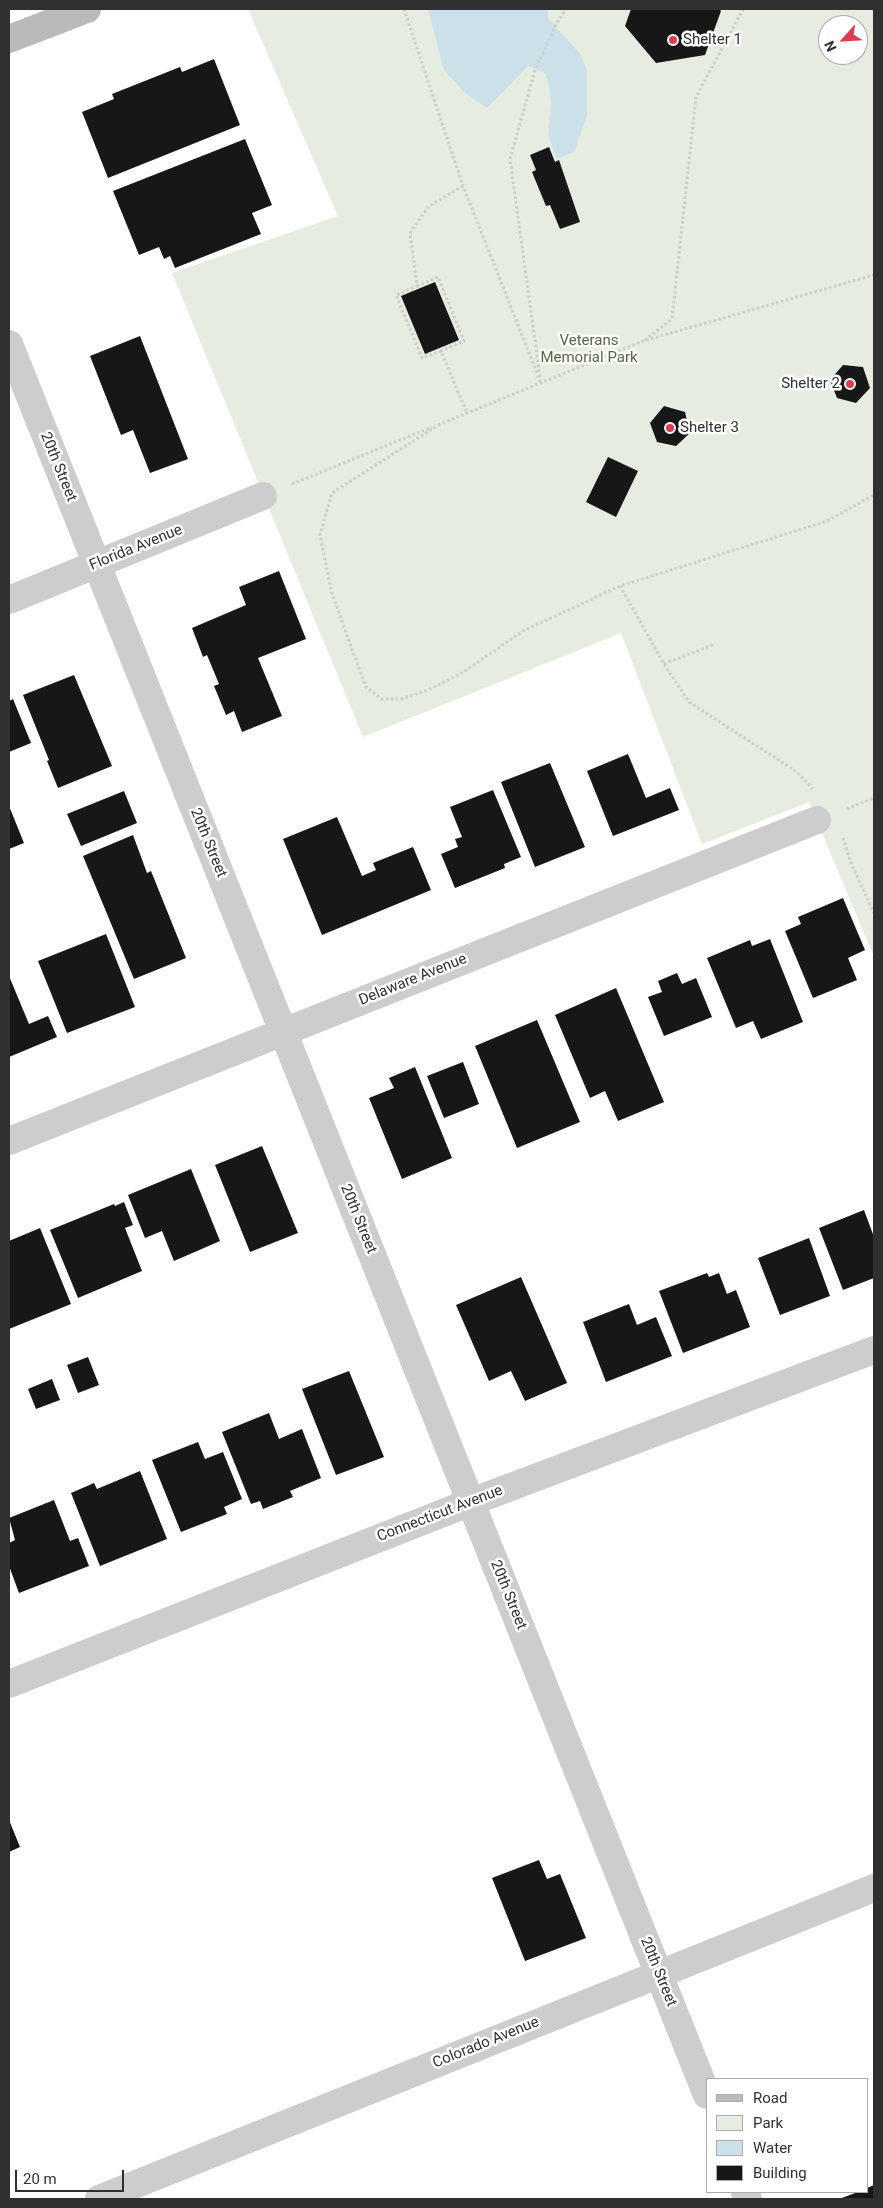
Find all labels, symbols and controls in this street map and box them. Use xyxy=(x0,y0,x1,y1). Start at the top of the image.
north arrow xyxy=(818,15,868,65)
place label: Shelter 1 xyxy=(683,31,742,49)
marker: Shelter 1 xyxy=(667,34,679,46)
text: N xyxy=(821,38,840,54)
park label: Veterans Memorial Park xyxy=(540,332,638,367)
place label: Shelter 2 xyxy=(781,375,840,393)
marker: Shelter 2 xyxy=(844,378,856,390)
place label: Shelter 3 xyxy=(680,419,739,437)
marker: Shelter 3 xyxy=(664,422,676,434)
street label: 20th Street xyxy=(36,430,80,504)
street label: Florida Avenue xyxy=(87,521,185,575)
street label: 20th Street xyxy=(186,806,230,880)
street label: Delaware Avenue xyxy=(356,950,470,1010)
street label: 20th Street xyxy=(336,1182,380,1256)
street label: Connecticut Avenue xyxy=(375,1482,505,1546)
street label: 20th Street xyxy=(486,1558,530,1632)
street label: 20th Street xyxy=(636,1935,680,2009)
street label: Colorado Avenue xyxy=(430,2013,542,2073)
legend xyxy=(706,2078,868,2193)
text: Road xyxy=(753,2089,787,2107)
text: Park xyxy=(753,2114,783,2132)
text: Water xyxy=(753,2139,792,2157)
scale bar xyxy=(18,2160,126,2192)
text: Building xyxy=(753,2164,807,2182)
text: 20 m xyxy=(23,2170,57,2188)

